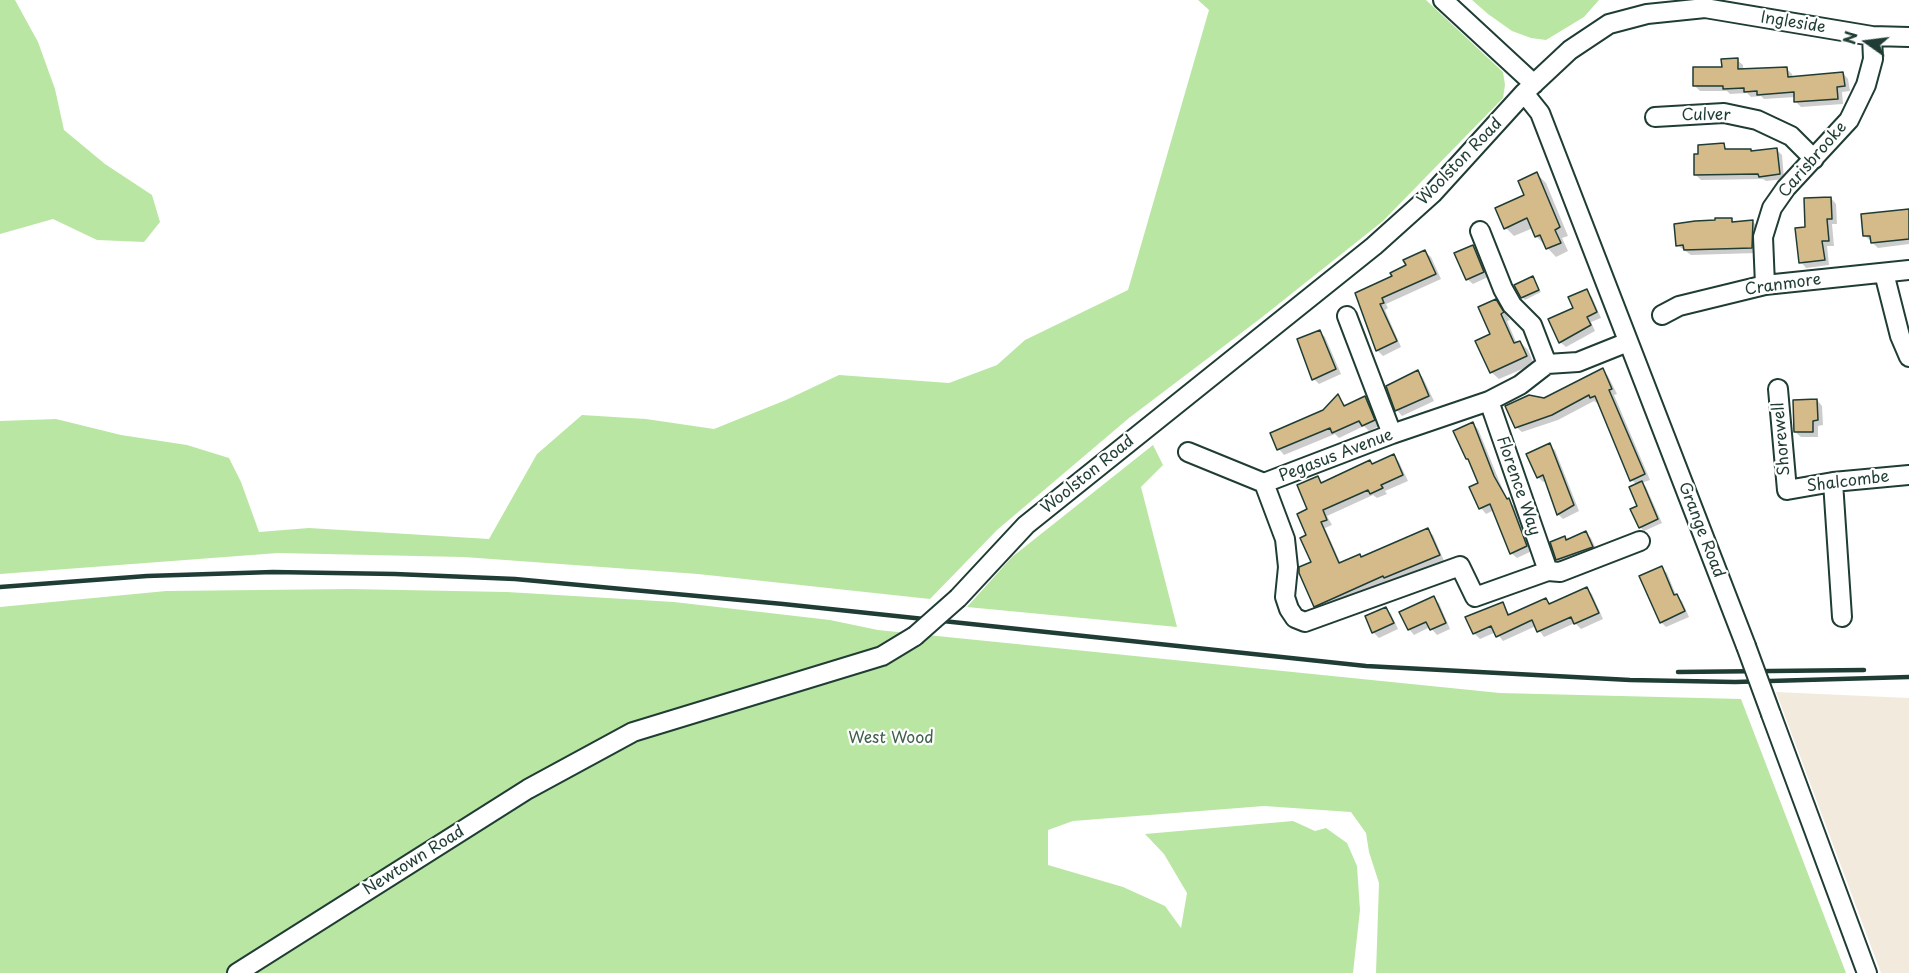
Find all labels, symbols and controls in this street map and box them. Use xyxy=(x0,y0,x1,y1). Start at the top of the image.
street label: Ingleside xyxy=(1759,8,1827,38)
north arrow xyxy=(1837,12,1897,72)
text: N xyxy=(1836,29,1863,47)
street label: Culver xyxy=(1681,106,1731,126)
street label: Woolston Road xyxy=(1414,114,1506,210)
street label: Carisbrooke xyxy=(1775,118,1851,202)
street label: Cranmore xyxy=(1744,270,1822,300)
street label: Shorewell xyxy=(1769,401,1795,477)
street label: Pegasus Avenue xyxy=(1276,425,1396,487)
street label: Woolston Road xyxy=(1038,432,1138,518)
street label: Florence Way xyxy=(1492,434,1544,538)
street label: Shalcombe xyxy=(1805,467,1891,497)
street label: Grange Road xyxy=(1674,479,1728,581)
park label: West Wood xyxy=(848,729,934,749)
street label: Newtown Road xyxy=(360,822,468,900)

